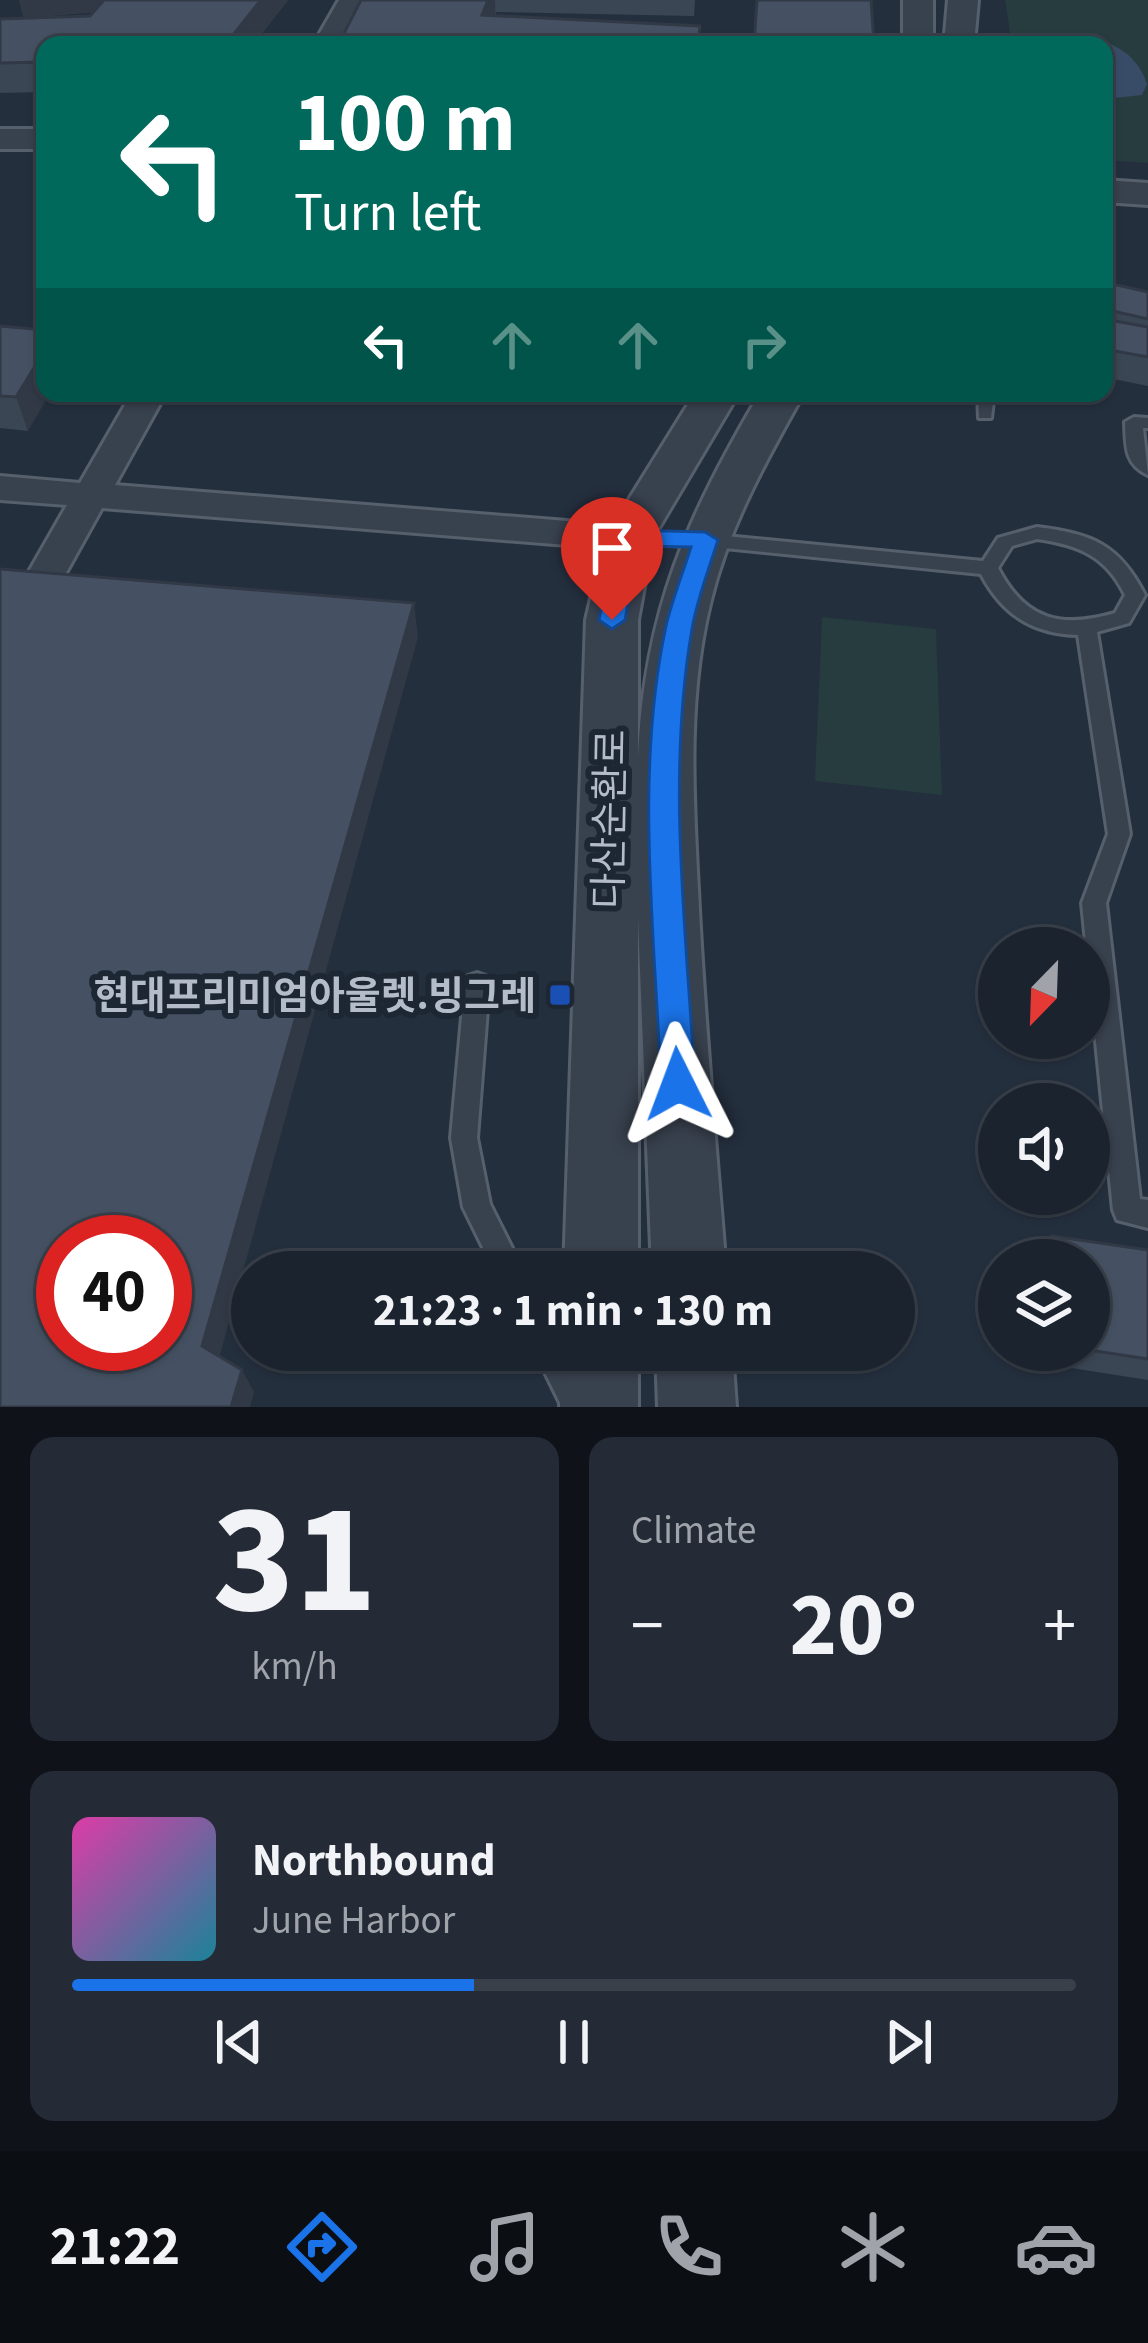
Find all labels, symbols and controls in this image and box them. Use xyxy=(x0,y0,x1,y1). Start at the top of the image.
text: 100 m xyxy=(294,64,516,184)
icon: left xyxy=(96,84,252,240)
text: Turn left xyxy=(294,175,481,252)
icon: left xyxy=(353,312,419,378)
icon: ahead xyxy=(479,312,545,378)
icon: ahead xyxy=(605,312,671,378)
icon: right xyxy=(731,312,797,378)
pin xyxy=(561,497,663,620)
icon: arrive xyxy=(579,515,645,581)
street label: 다산순환로 xyxy=(581,729,641,909)
north arrow xyxy=(978,927,1110,1059)
map controls xyxy=(978,927,1110,1371)
place label: 현대프리미엄아울렛.빙그레 xyxy=(94,969,536,1025)
marker: 현대프리미엄아울렛.빙그레 xyxy=(547,982,573,1008)
position arrow xyxy=(615,1021,741,1147)
button: sound xyxy=(978,1083,1110,1215)
speed limit sign: 40 xyxy=(36,1215,192,1371)
button: layers xyxy=(978,1239,1110,1371)
text: 21:23 · 1 min · 130 m xyxy=(373,1279,773,1343)
text: 31 xyxy=(212,1450,377,1672)
text: Climate xyxy=(631,1503,756,1559)
text: 20° xyxy=(790,1562,917,1690)
text: − xyxy=(631,1579,664,1673)
text: + xyxy=(1043,1579,1076,1673)
text: km/h xyxy=(251,1639,338,1695)
text: Northbound xyxy=(252,1829,496,1893)
text: June Harbor xyxy=(252,1893,455,1949)
icon: previous xyxy=(206,2009,272,2075)
icon: pause xyxy=(541,2009,607,2075)
icon: next xyxy=(876,2009,942,2075)
icon: directions xyxy=(280,2205,364,2289)
icon: music xyxy=(463,2205,547,2289)
icon: phone xyxy=(647,2205,731,2289)
icon: climate xyxy=(831,2205,915,2289)
icon: car xyxy=(1014,2205,1098,2289)
text: 21:22 xyxy=(50,2209,180,2286)

